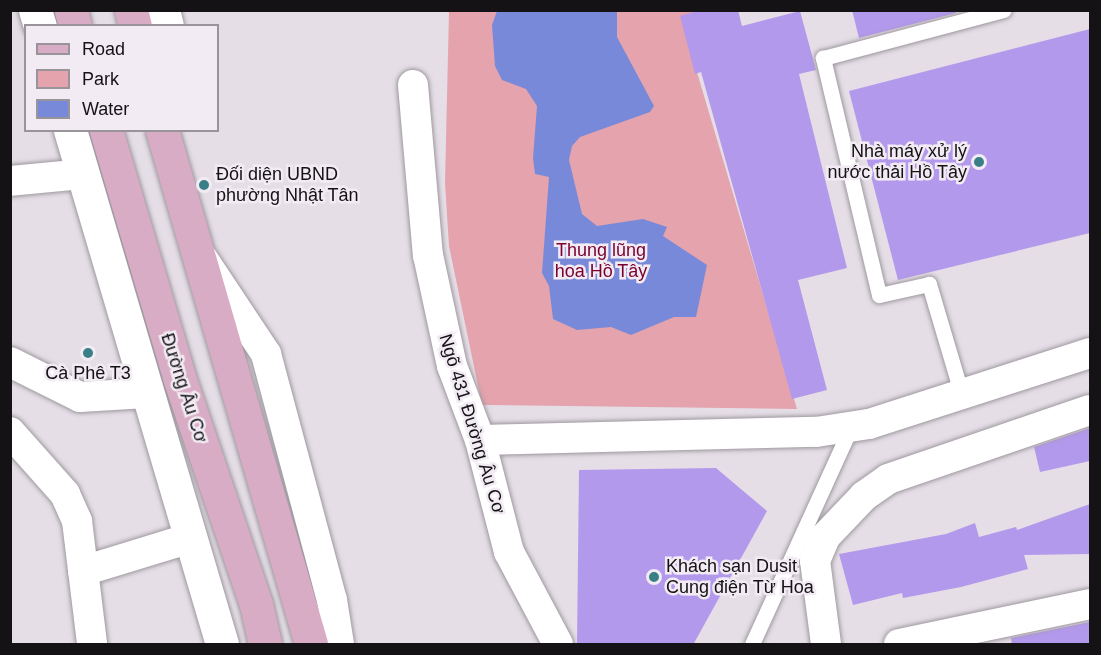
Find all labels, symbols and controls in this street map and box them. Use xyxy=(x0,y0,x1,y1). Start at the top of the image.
legend xyxy=(24,24,219,132)
text: Road xyxy=(82,39,125,59)
text: Park xyxy=(82,69,119,89)
text: Water xyxy=(82,99,129,119)
place label: Nhà máy xử lý nước thải Hồ Tây xyxy=(827,141,967,184)
marker: Nhà máy xử lý nước thải Hồ Tây xyxy=(972,155,986,169)
place label: Đối diện UBND phường Nhật Tân xyxy=(216,164,359,207)
marker: Đối diện UBND phường Nhật Tân xyxy=(197,178,211,192)
park label: Thung lũng hoa Hồ Tây xyxy=(554,240,648,282)
street label: Đường Âu Cơ xyxy=(156,331,212,445)
street label: Ngõ 431 Đường Âu Cơ xyxy=(434,332,510,516)
marker: Cà Phê T3 xyxy=(81,346,95,360)
place label: Cà Phê T3 xyxy=(45,362,131,384)
place label: Khách sạn Dusit Cung điện Từ Hoa xyxy=(666,556,814,598)
marker: Khách sạn Dusit Cung điện Từ Hoa xyxy=(647,570,661,584)

